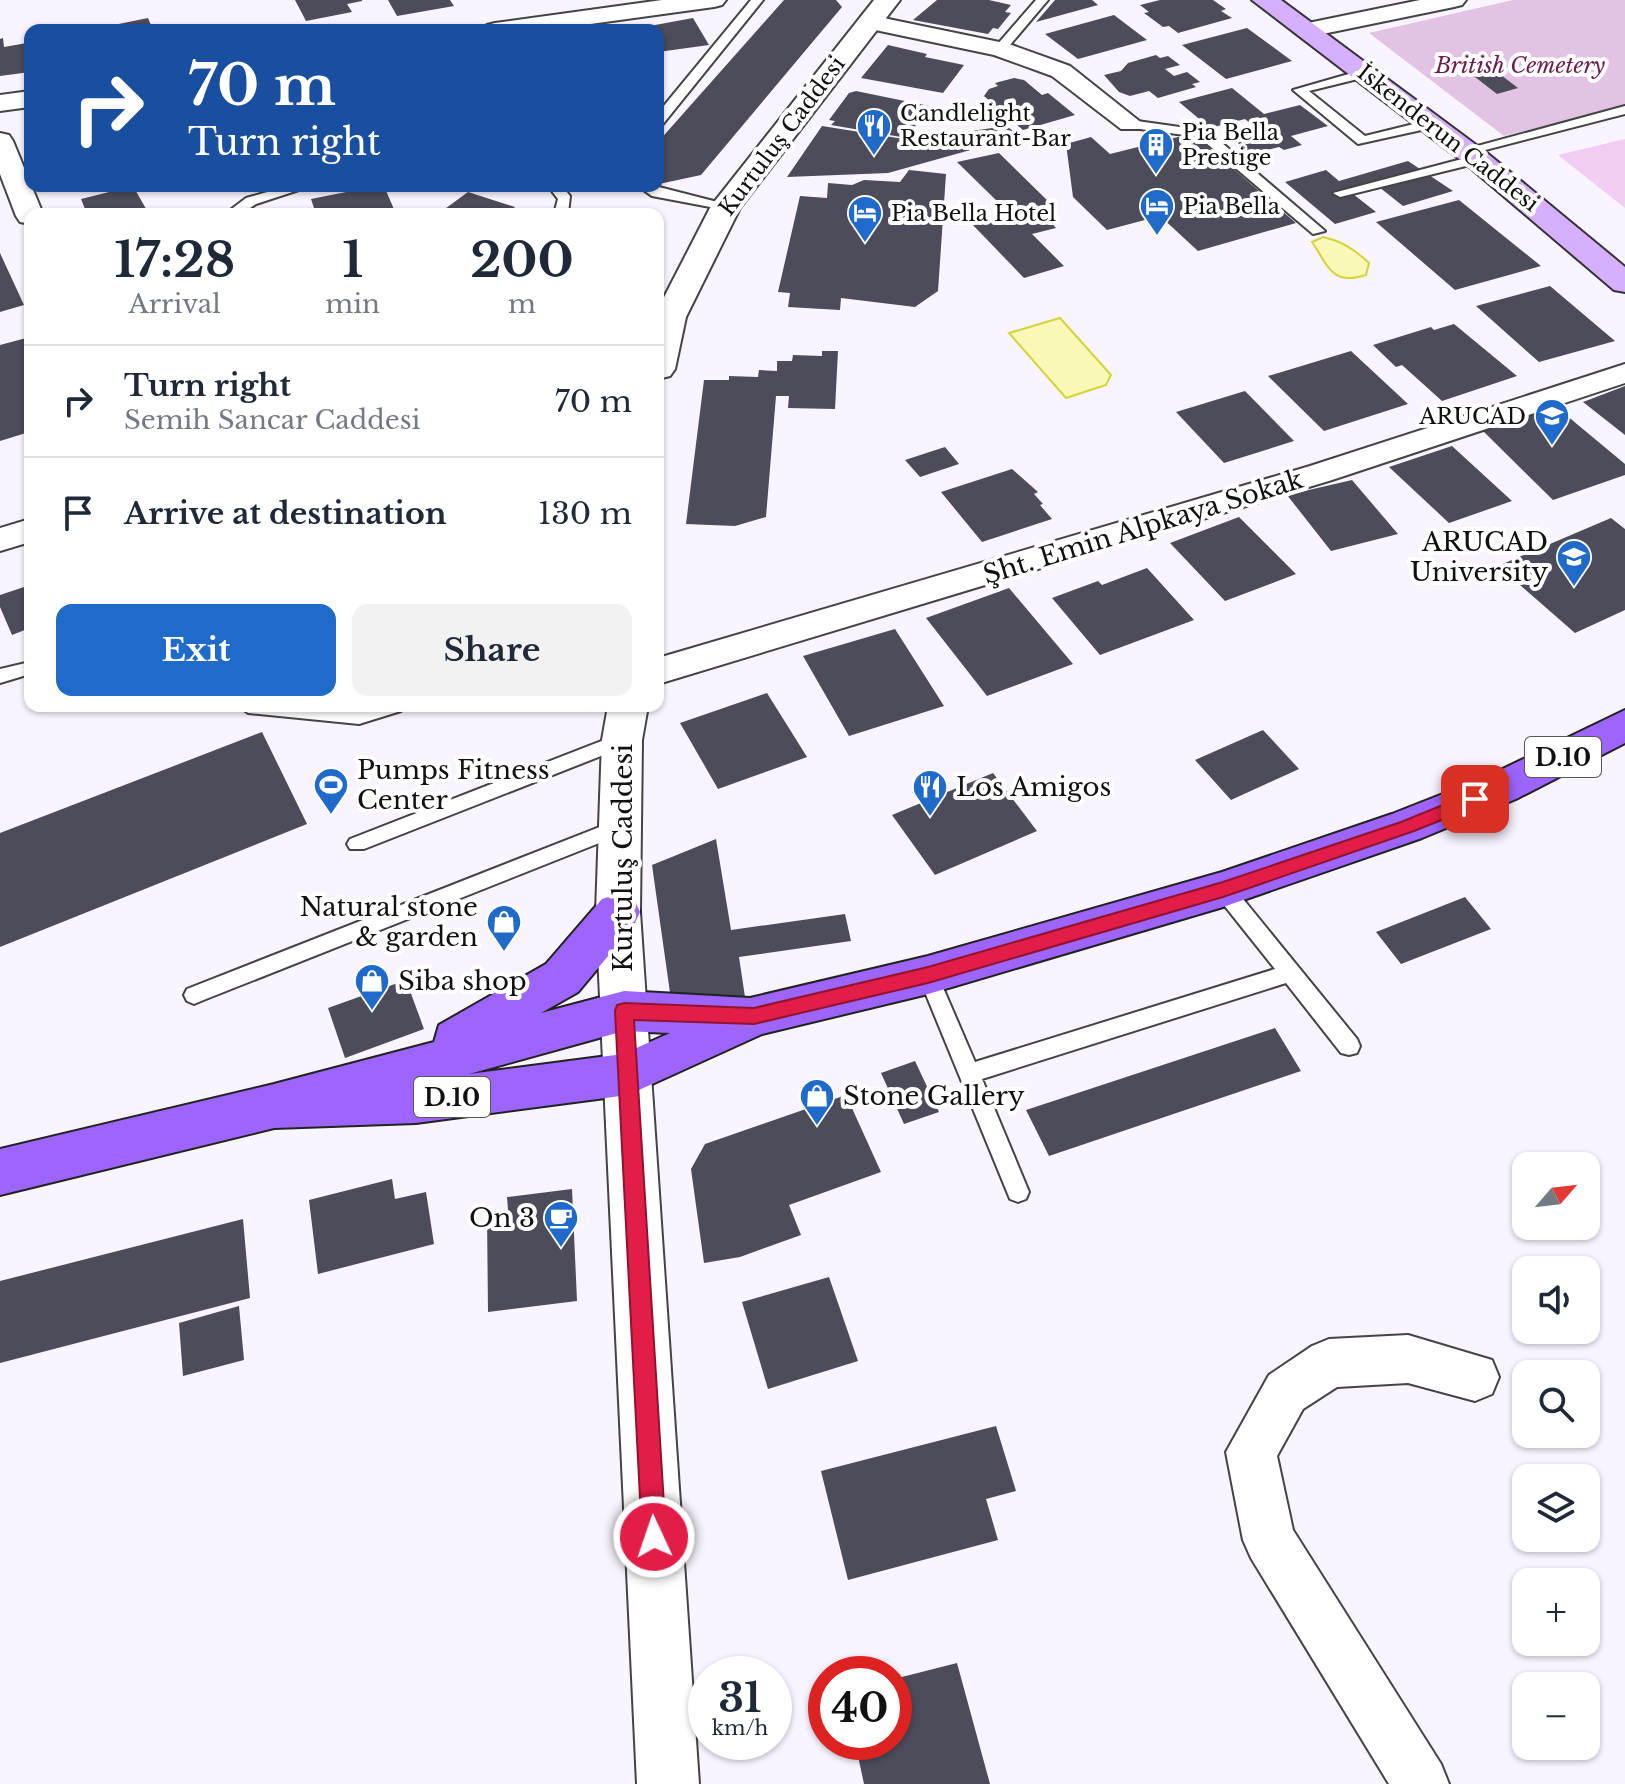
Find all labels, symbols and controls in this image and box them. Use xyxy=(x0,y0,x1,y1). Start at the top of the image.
street label: Kurtuluş Caddesi xyxy=(713,50,851,221)
text: 70 m xyxy=(188,51,336,120)
park label: British Cemetery xyxy=(1434,52,1606,79)
icon: right xyxy=(56,56,160,160)
street label: İskenderun Caddesi xyxy=(1352,58,1545,218)
place label: Candlelight Restaurant-Bar xyxy=(900,100,1071,152)
restaurant icon: Candlelight Restaurant-Bar xyxy=(855,107,893,157)
place label: Pia Bella Prestige xyxy=(1182,119,1280,171)
text: Turn right xyxy=(188,120,381,165)
building icon: Pia Bella Prestige xyxy=(1137,126,1175,176)
hotel icon: Pia Bella xyxy=(1138,187,1176,237)
place label: Pia Bella xyxy=(1183,193,1281,220)
hotel icon: Pia Bella Hotel xyxy=(846,194,884,244)
place label: Pia Bella Hotel xyxy=(891,200,1056,227)
text: 17:28 xyxy=(114,230,235,290)
text: 1 xyxy=(342,230,363,290)
text: 200 xyxy=(470,230,574,290)
text: Arrival xyxy=(129,288,221,320)
text: min xyxy=(325,288,380,320)
text: m xyxy=(508,288,536,320)
text: Turn right xyxy=(124,367,291,404)
icon: right xyxy=(56,379,100,423)
text: 70 m xyxy=(555,383,632,420)
school or university icon: ARUCAD xyxy=(1533,397,1571,447)
place label: ARUCAD xyxy=(1418,403,1526,430)
text: Semih Sancar Caddesi xyxy=(124,404,420,436)
street label: Şht. Emin Alpkaya Sokak xyxy=(979,463,1307,591)
icon: arrive xyxy=(56,491,100,535)
text: Arrive at destination xyxy=(124,495,447,532)
text: 130 m xyxy=(538,495,632,532)
place label: ARUCAD University xyxy=(1410,526,1548,588)
school or university icon: ARUCAD University xyxy=(1555,538,1593,588)
button: Exit xyxy=(56,604,336,696)
button: Share xyxy=(352,604,632,696)
road number: D.10 xyxy=(1525,737,1601,777)
street label: Kurtuluş Caddesi xyxy=(607,744,639,972)
place label: Pumps Fitness Center xyxy=(357,754,550,816)
pin xyxy=(1441,765,1509,833)
sports icon: Pumps Fitness Center xyxy=(312,766,350,816)
restaurant icon: Los Amigos xyxy=(911,768,949,818)
place label: Los Amigos xyxy=(956,771,1111,803)
icon: arrive xyxy=(1453,777,1497,821)
place label: Natural stone & garden xyxy=(300,891,478,953)
shop icon: Natural stone & garden xyxy=(485,903,523,953)
shop icon: Siba shop xyxy=(353,962,391,1012)
place label: Siba shop xyxy=(398,965,527,997)
road number: D.10 xyxy=(414,1077,490,1117)
shop icon: Stone Gallery xyxy=(798,1077,836,1127)
place label: Stone Gallery xyxy=(843,1080,1025,1112)
north arrow xyxy=(1512,1152,1600,1240)
map controls xyxy=(1512,1152,1600,1760)
cafe icon: On 3 xyxy=(542,1199,580,1249)
place label: On 3 xyxy=(469,1202,535,1234)
button: sound xyxy=(1512,1256,1600,1344)
button: search xyxy=(1512,1360,1600,1448)
button: layers xyxy=(1512,1464,1600,1552)
position arrow xyxy=(612,1495,696,1579)
button: + xyxy=(1512,1568,1600,1656)
speed limit sign: 40 xyxy=(808,1656,912,1760)
button: − xyxy=(1512,1672,1600,1760)
text: 31 xyxy=(719,1673,761,1723)
text: km/h xyxy=(712,1716,768,1740)

